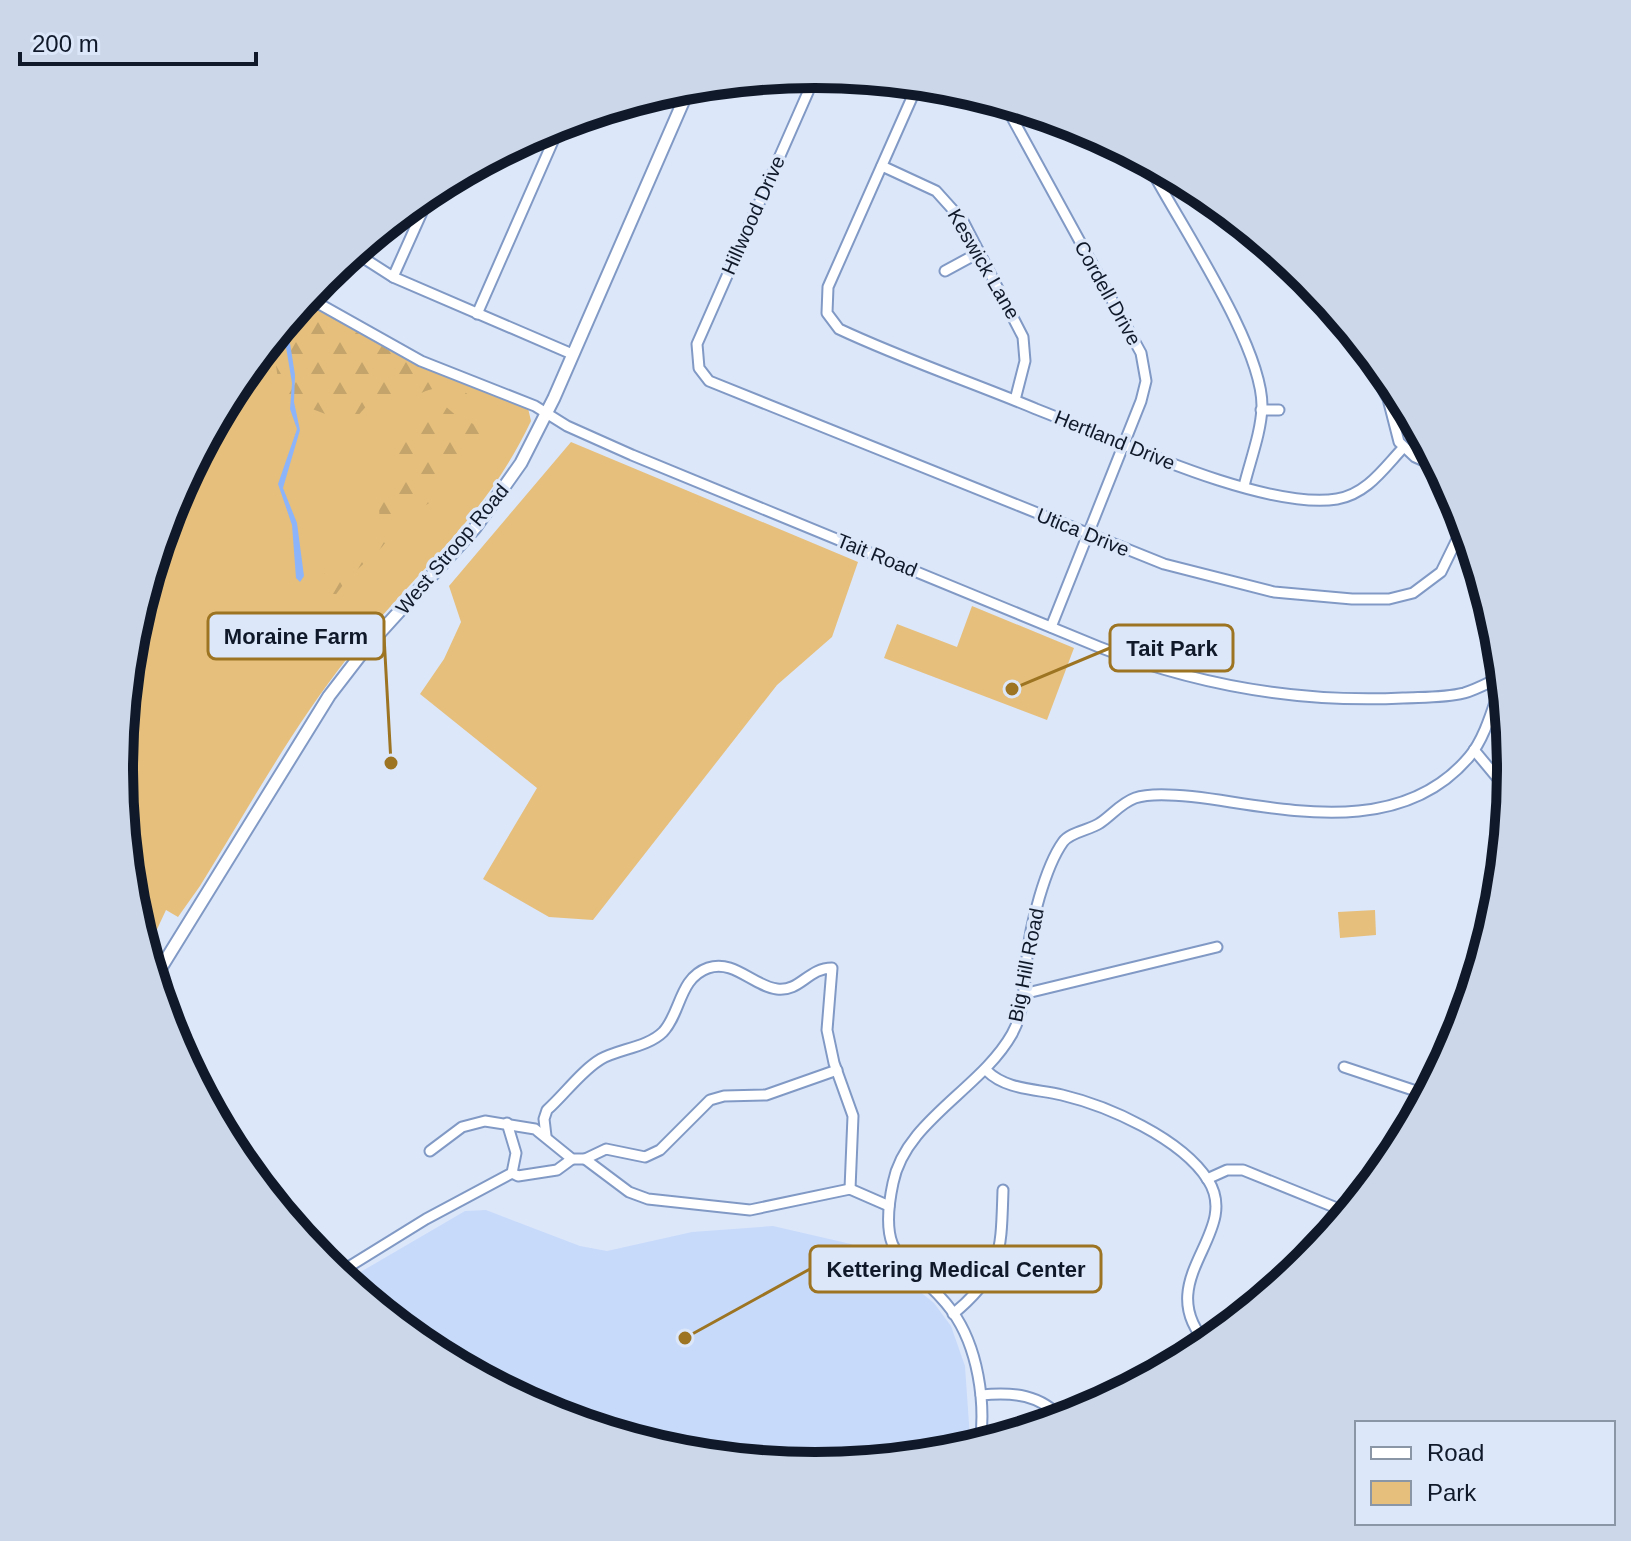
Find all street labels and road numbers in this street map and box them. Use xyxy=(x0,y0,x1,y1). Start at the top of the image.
street label: Hillwood Drive xyxy=(717,152,789,278)
street label: Keswick Lane xyxy=(944,205,1024,323)
street label: Cordell Drive xyxy=(1070,237,1146,349)
street label: Hertland Drive xyxy=(1052,406,1178,474)
street label: West Stroop Road xyxy=(391,479,513,619)
street label: Utica Drive xyxy=(1034,503,1132,561)
street label: Tait Road xyxy=(834,529,920,581)
street label: Big Hill Road xyxy=(1004,906,1048,1024)

